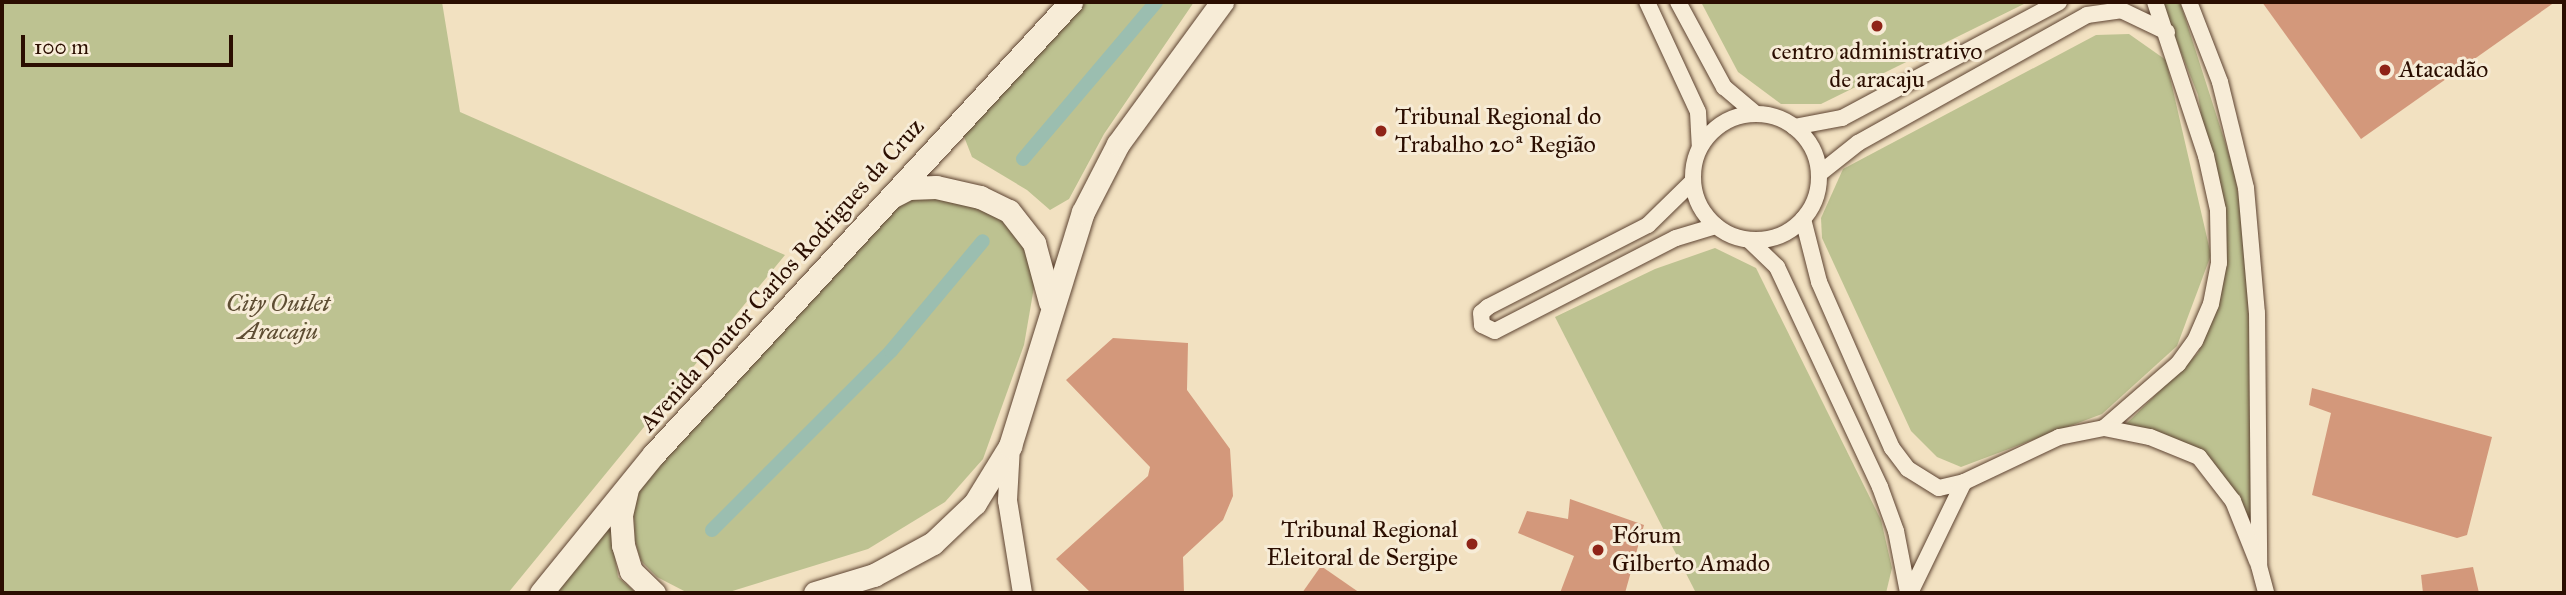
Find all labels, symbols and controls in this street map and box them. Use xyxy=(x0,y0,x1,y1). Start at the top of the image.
marker: centro administrativo de aracaju xyxy=(1869,18,1885,34)
scale bar xyxy=(24,21,236,65)
text: 100 m xyxy=(34,34,89,60)
place label: centro administrativo de aracaju xyxy=(1771,38,1983,94)
place label: Atacadão xyxy=(2399,56,2488,84)
marker: Atacadão xyxy=(2377,62,2393,78)
place label: Tribunal Regional do Trabalho 20ª Região xyxy=(1395,103,1601,159)
street label: Avenida Doutor Carlos Rodrigues da Cruz xyxy=(634,112,930,438)
marker: Tribunal Regional do Trabalho 20ª Região xyxy=(1373,123,1389,139)
park label: City Outlet Aracaju xyxy=(226,290,330,346)
place label: Tribunal Regional Eleitoral de Sergipe xyxy=(1267,516,1458,572)
place label: Fórum Gilberto Amado xyxy=(1612,522,1770,578)
marker: Tribunal Regional Eleitoral de Sergipe xyxy=(1464,536,1480,552)
marker: Fórum Gilberto Amado xyxy=(1590,542,1606,558)

